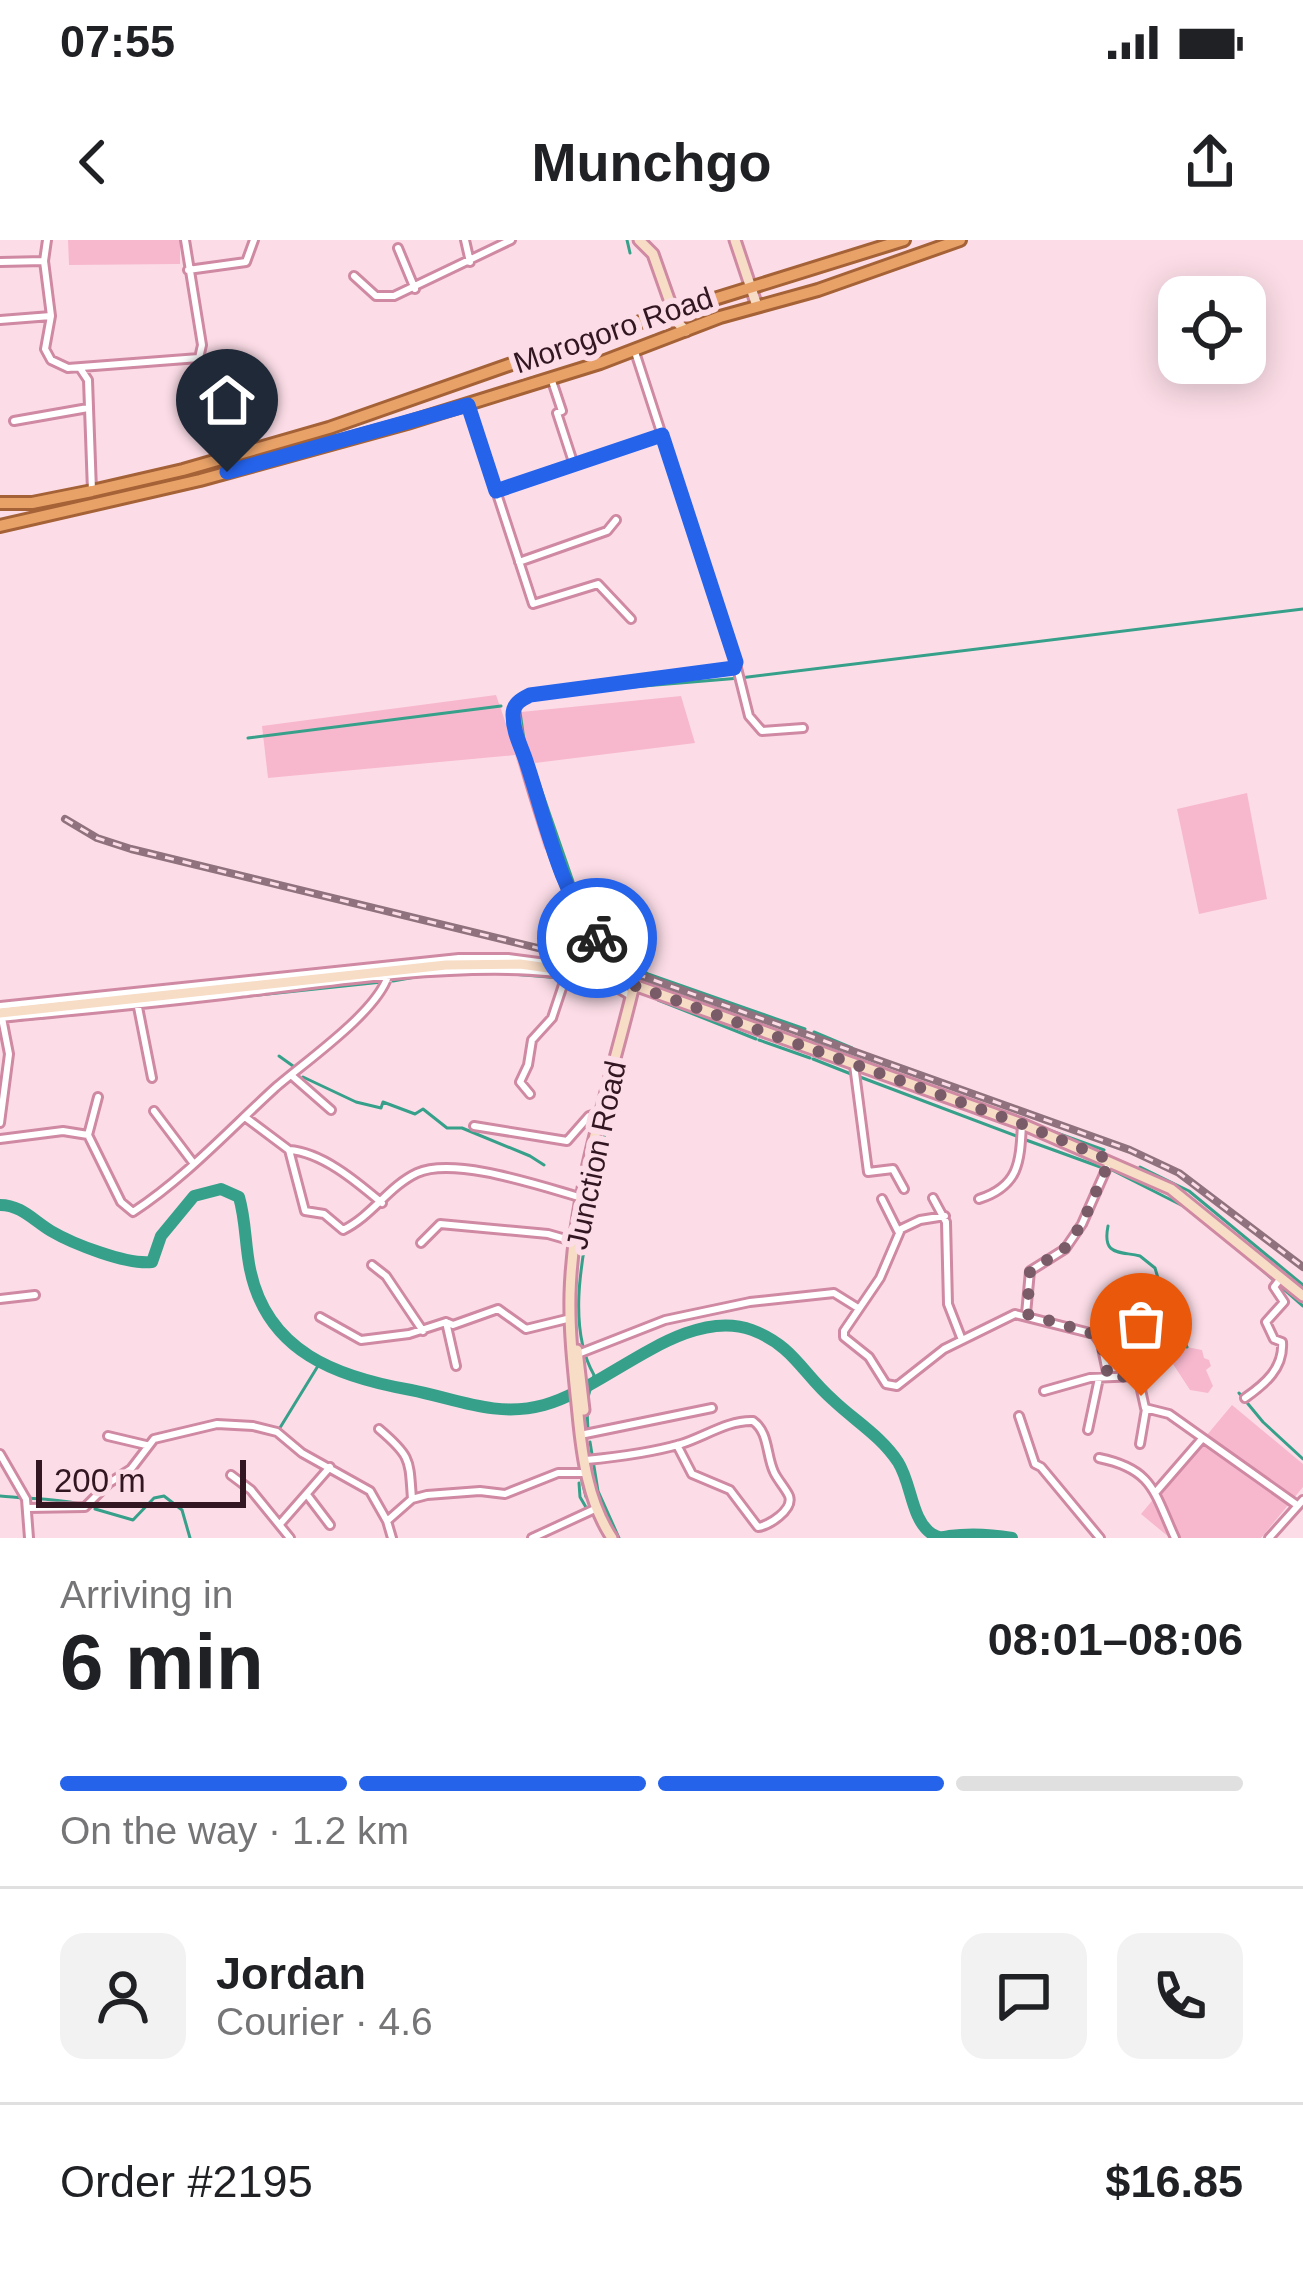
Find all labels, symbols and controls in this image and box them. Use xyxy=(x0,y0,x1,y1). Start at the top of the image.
text: 07:55 xyxy=(60,16,175,67)
icon: back xyxy=(60,129,126,195)
icon: share xyxy=(1177,129,1243,195)
text: Munchgo xyxy=(532,132,771,192)
map controls xyxy=(1158,276,1266,384)
button: locate xyxy=(1158,276,1266,384)
street label: Morogoro Road xyxy=(509,280,717,380)
pin xyxy=(176,349,278,472)
icon: home xyxy=(194,367,260,433)
courier xyxy=(537,878,657,998)
icon: bike xyxy=(564,905,630,971)
street label: Junction Road xyxy=(560,1058,632,1252)
pin xyxy=(1090,1273,1192,1396)
icon: bag xyxy=(1108,1291,1174,1357)
scale bar xyxy=(36,1454,246,1507)
text: 200 m xyxy=(54,1462,146,1499)
text: Arriving in xyxy=(60,1573,233,1616)
text: 08:01–08:06 xyxy=(988,1614,1243,1665)
text: 6 min xyxy=(60,1618,264,1706)
text: On the way · 1.2 km xyxy=(60,1809,409,1852)
button: person xyxy=(60,1933,186,2059)
button: chat xyxy=(961,1933,1087,2059)
button: phone xyxy=(1117,1933,1243,2059)
text: Jordan xyxy=(216,1948,366,1999)
text: Courier · 4.6 xyxy=(216,2000,433,2043)
text: Order #2195 xyxy=(60,2156,313,2207)
text: $16.85 xyxy=(1105,2156,1243,2207)

